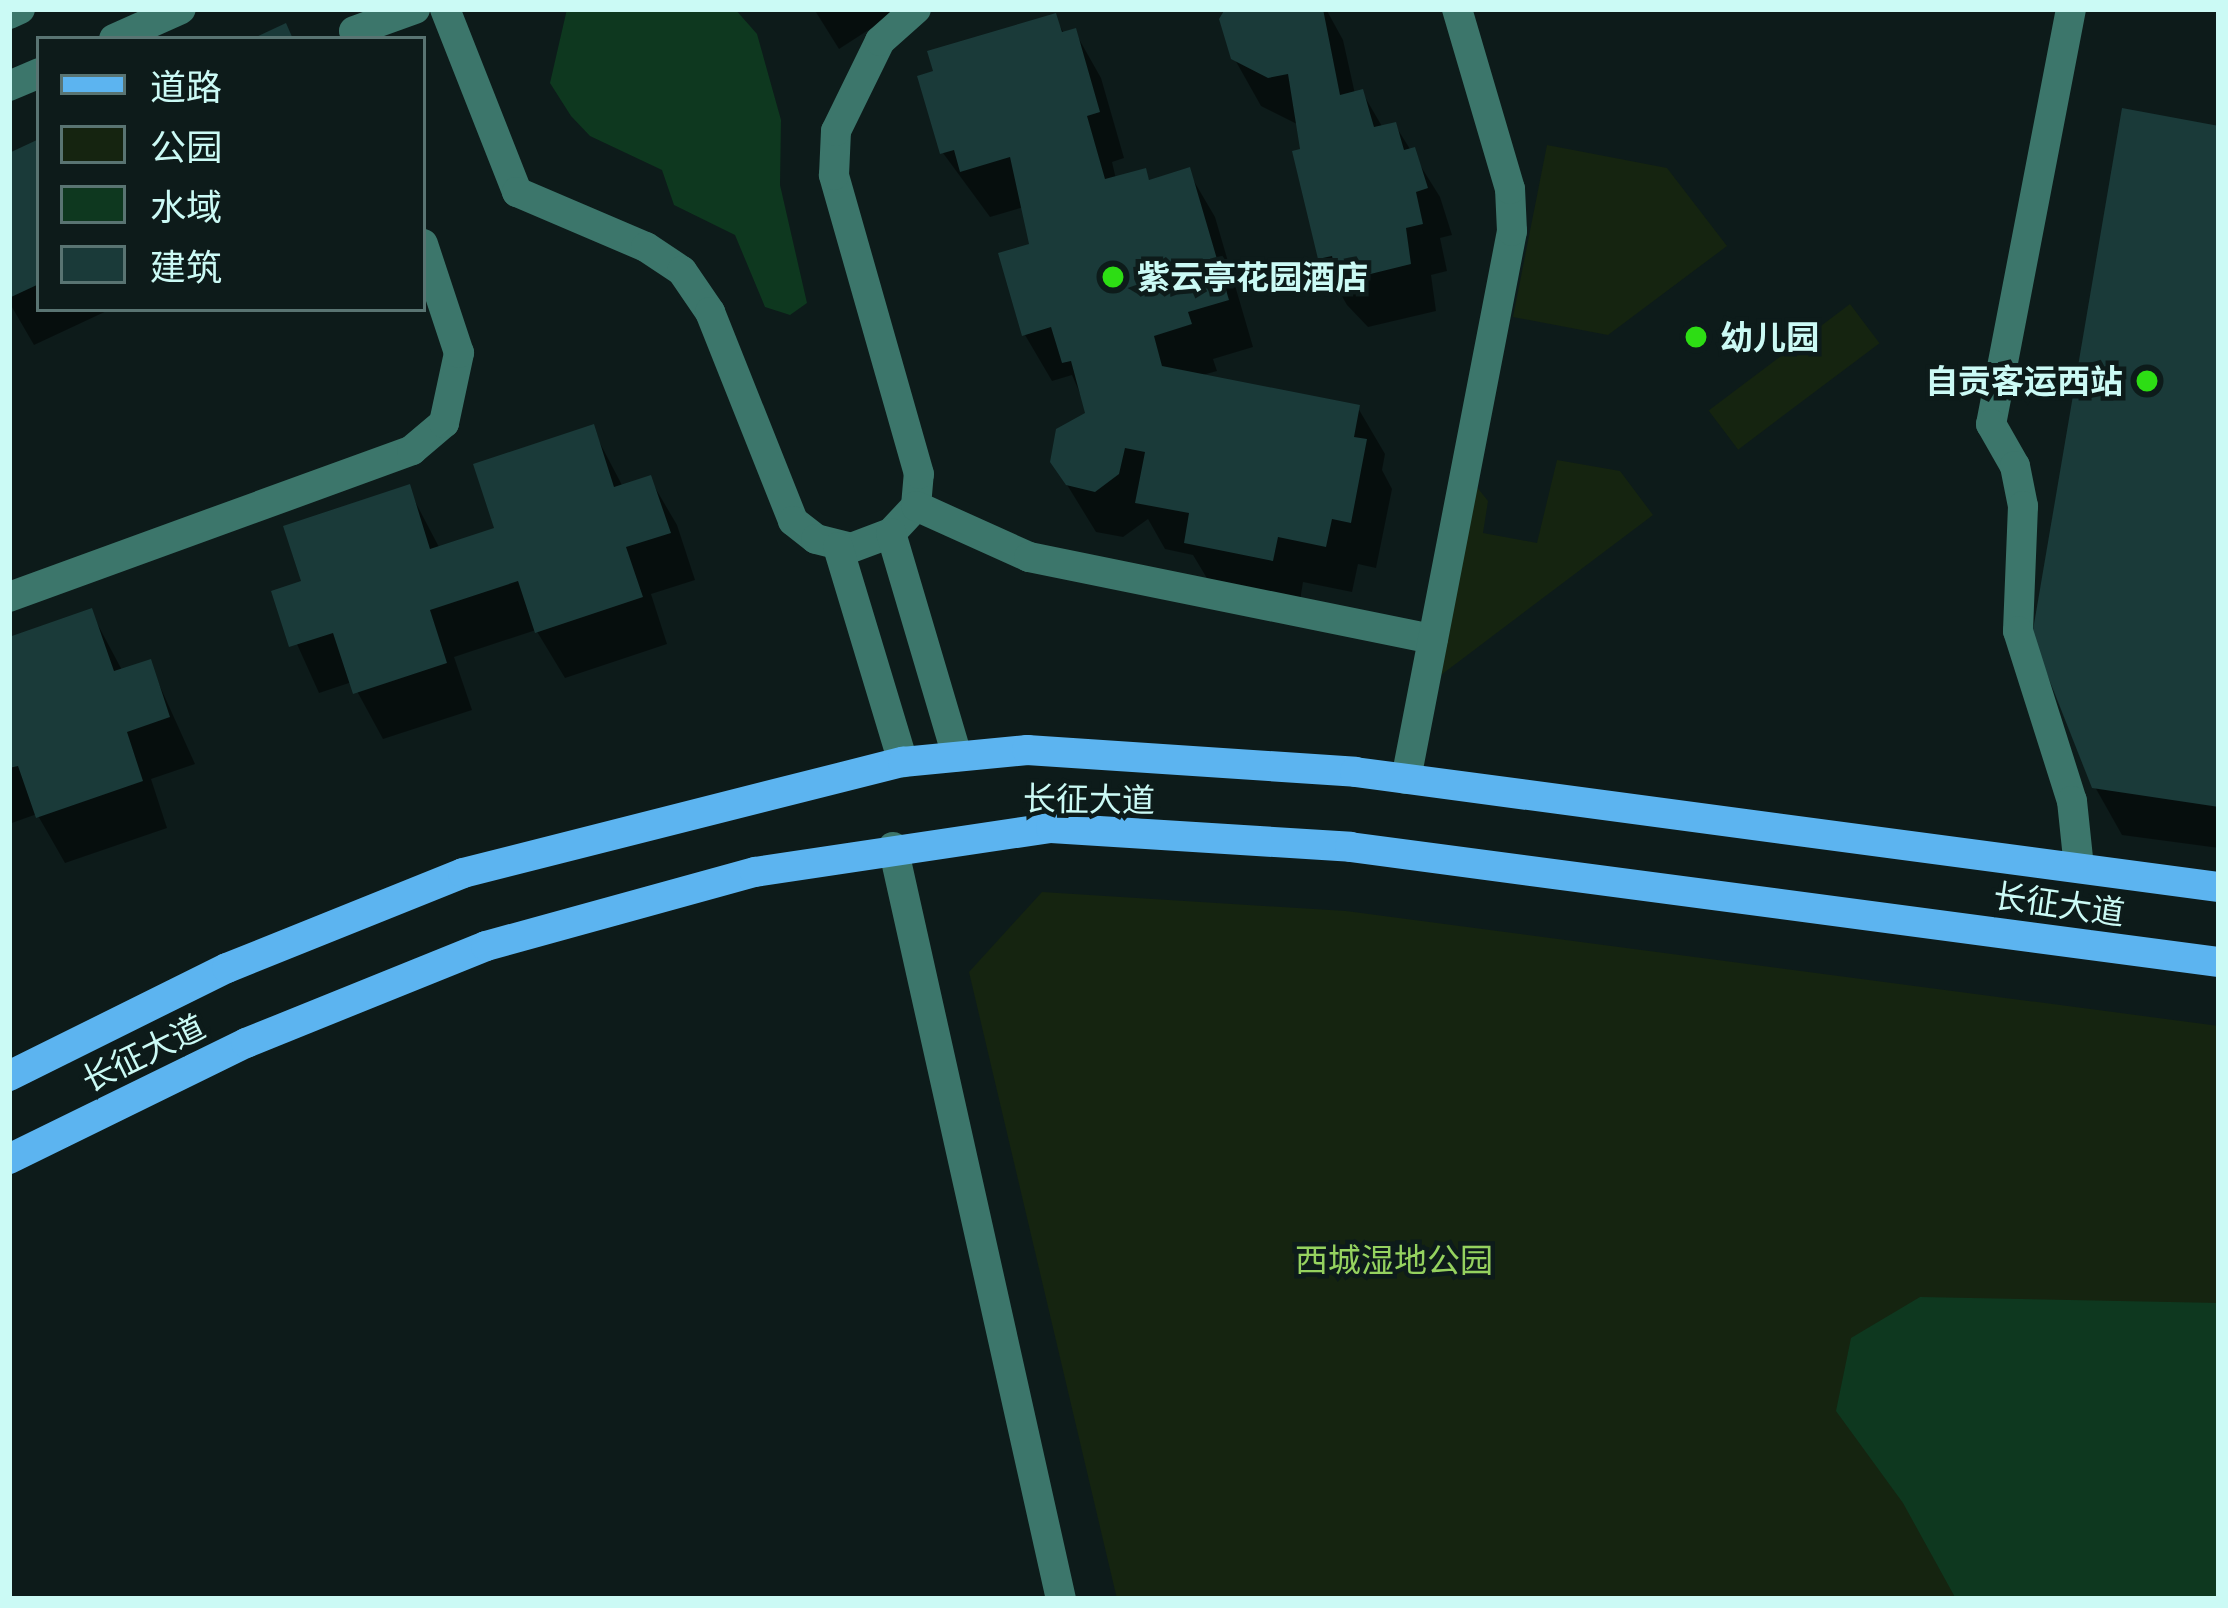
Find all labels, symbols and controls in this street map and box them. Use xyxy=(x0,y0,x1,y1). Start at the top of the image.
legend xyxy=(36,36,426,312)
text: 道路 xyxy=(150,64,222,109)
text: 公园 xyxy=(150,124,222,169)
text: 水域 xyxy=(150,184,222,229)
text: 建筑 xyxy=(150,244,222,289)
place label: 紫云亭花园酒店 xyxy=(1137,257,1368,297)
marker: 紫云亭花园酒店 xyxy=(1100,264,1126,290)
place label: 幼儿园 xyxy=(1720,317,1819,357)
marker: 幼儿园 xyxy=(1683,324,1709,350)
place label: 自贡客运西站 xyxy=(1925,361,2123,401)
marker: 自贡客运西站 xyxy=(2134,368,2160,394)
street label: 长征大道 xyxy=(1023,778,1155,820)
street label: 长征大道 xyxy=(1991,875,2127,933)
street label: 长征大道 xyxy=(75,1006,211,1100)
park label: 西城湿地公园 xyxy=(1295,1240,1493,1280)

